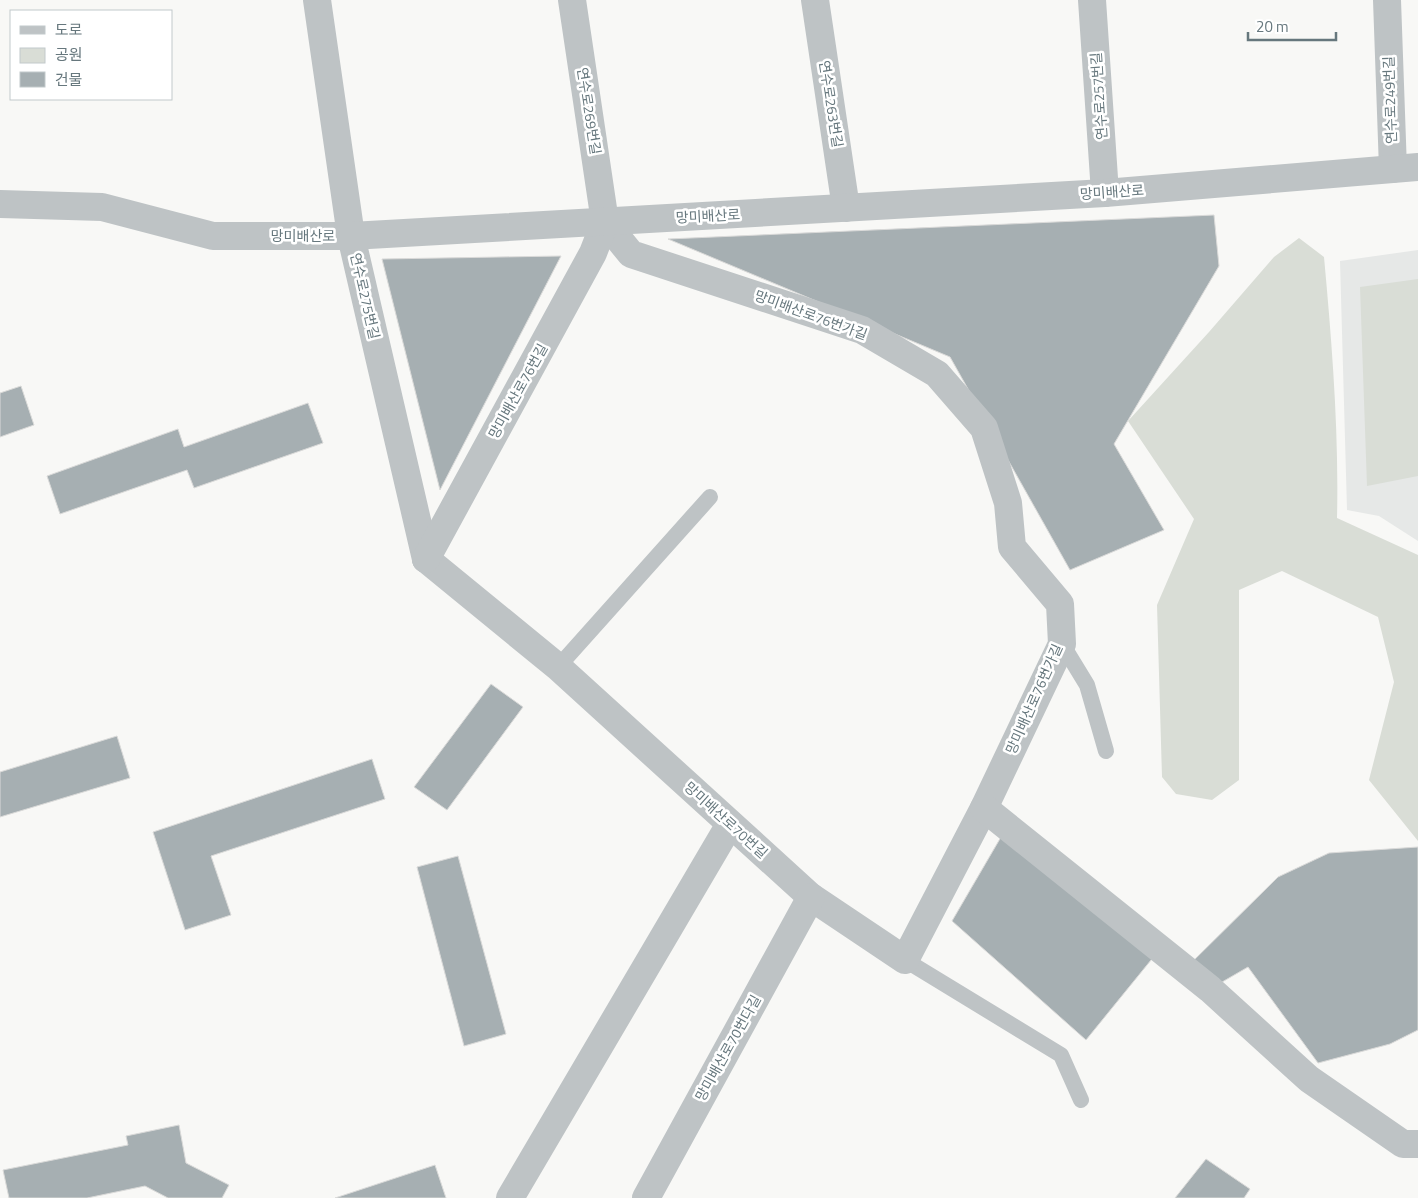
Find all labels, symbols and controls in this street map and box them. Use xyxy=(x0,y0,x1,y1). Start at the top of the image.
legend xyxy=(10,10,172,100)
scale bar xyxy=(1248,10,1336,42)
text: 20 m xyxy=(1256,15,1289,38)
text: 도로 xyxy=(55,18,83,41)
text: 공원 xyxy=(55,43,83,66)
street label: 연수로257번길 xyxy=(1085,51,1112,141)
street label: 연수로249번길 xyxy=(1377,56,1402,144)
street label: 연수로263번길 xyxy=(814,59,849,149)
street label: 연수로269번길 xyxy=(572,66,607,156)
text: 건물 xyxy=(55,68,83,91)
street label: 망미배산로 xyxy=(1079,179,1145,204)
street label: 망미배산로 xyxy=(675,203,741,228)
street label: 망미배산로 xyxy=(271,225,335,246)
street label: 연수로275번길 xyxy=(345,251,386,341)
street label: 망미배산로76번가길 xyxy=(752,284,871,345)
street label: 망미배산로76번길 xyxy=(483,339,552,442)
street label: 망미배산로76번가길 xyxy=(1000,640,1067,757)
street label: 망미배산로70번길 xyxy=(680,776,773,863)
street label: 망미배산로70번다길 xyxy=(690,991,766,1105)

